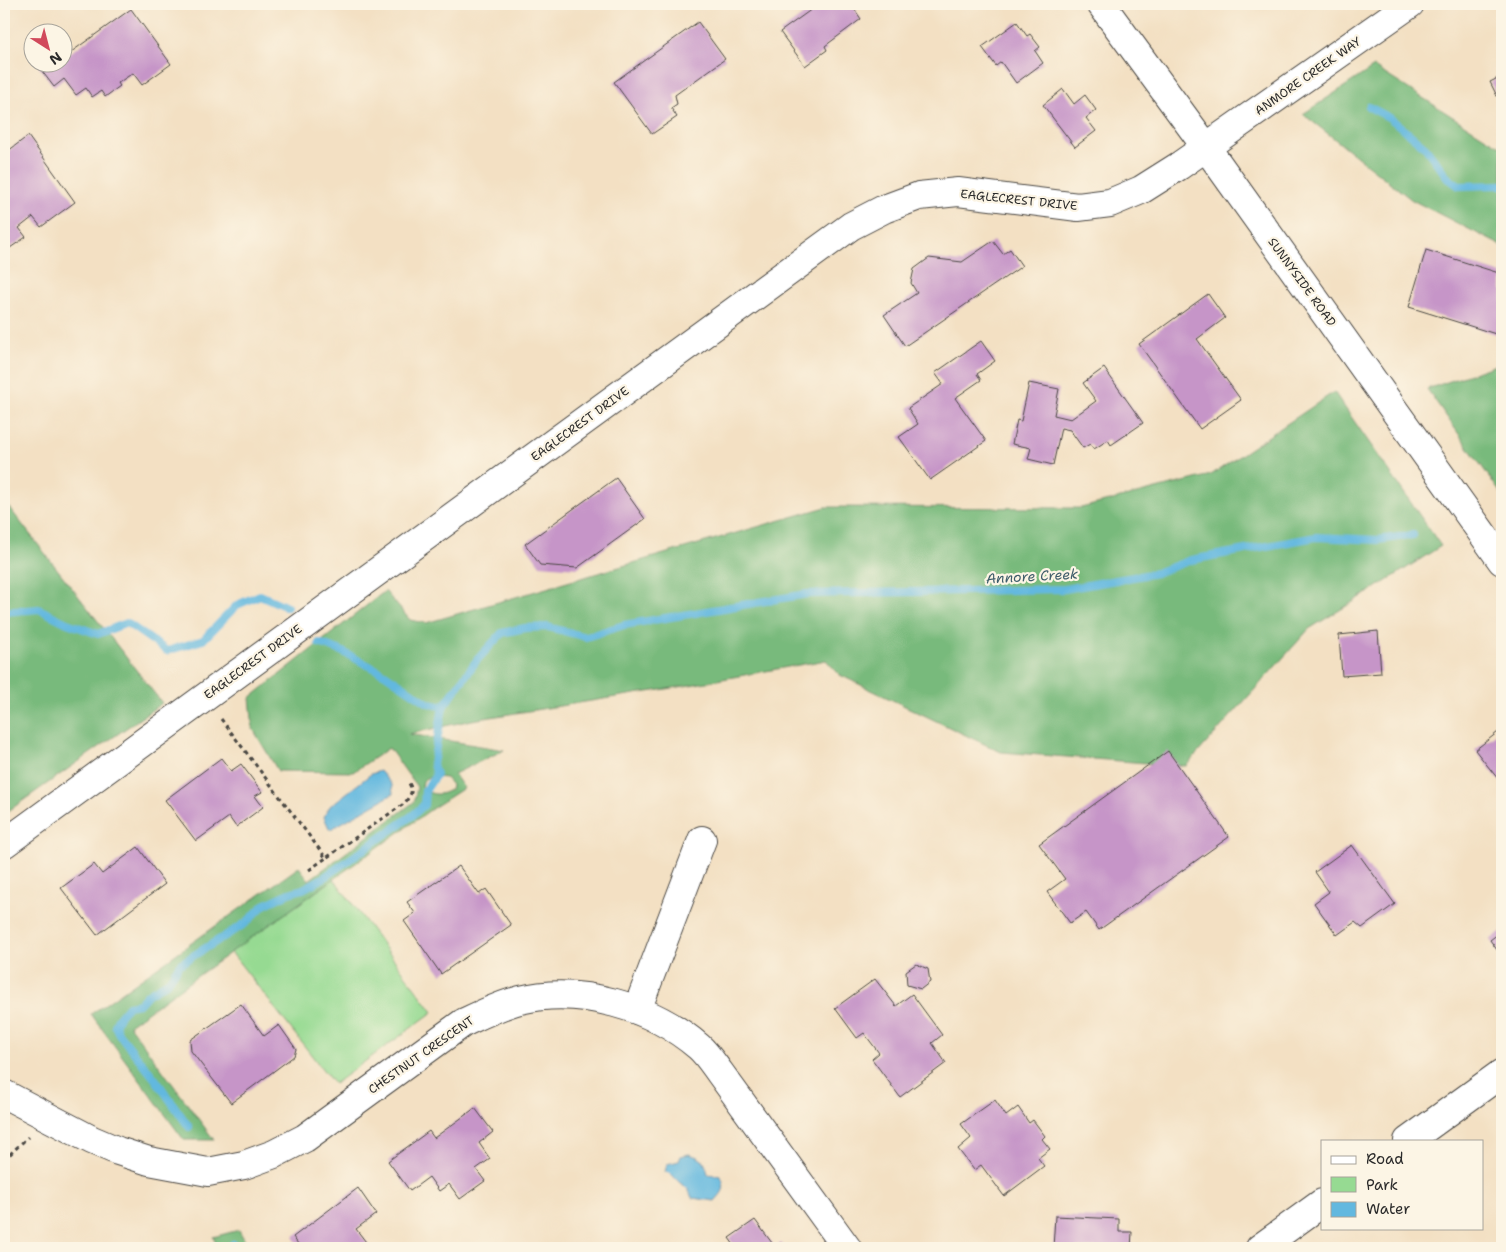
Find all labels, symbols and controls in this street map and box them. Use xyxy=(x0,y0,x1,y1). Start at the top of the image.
north arrow xyxy=(22,22,72,72)
street label: ANMORE CREEK WAY xyxy=(1252,33,1365,119)
text: N xyxy=(46,48,65,69)
street label: EAGLECREST DRIVE xyxy=(960,186,1078,214)
street label: SUNNYSIDE ROAD xyxy=(1264,235,1340,330)
street label: EAGLECREST DRIVE xyxy=(528,383,632,465)
water label: Annore Creek xyxy=(985,565,1079,587)
street label: EAGLECREST DRIVE xyxy=(201,621,305,703)
street label: CHESTNUT CRESCENT xyxy=(365,1012,477,1098)
legend xyxy=(1321,1140,1484,1230)
text: Road xyxy=(1366,1149,1404,1169)
text: Park xyxy=(1366,1175,1398,1195)
text: Water xyxy=(1366,1199,1410,1219)

